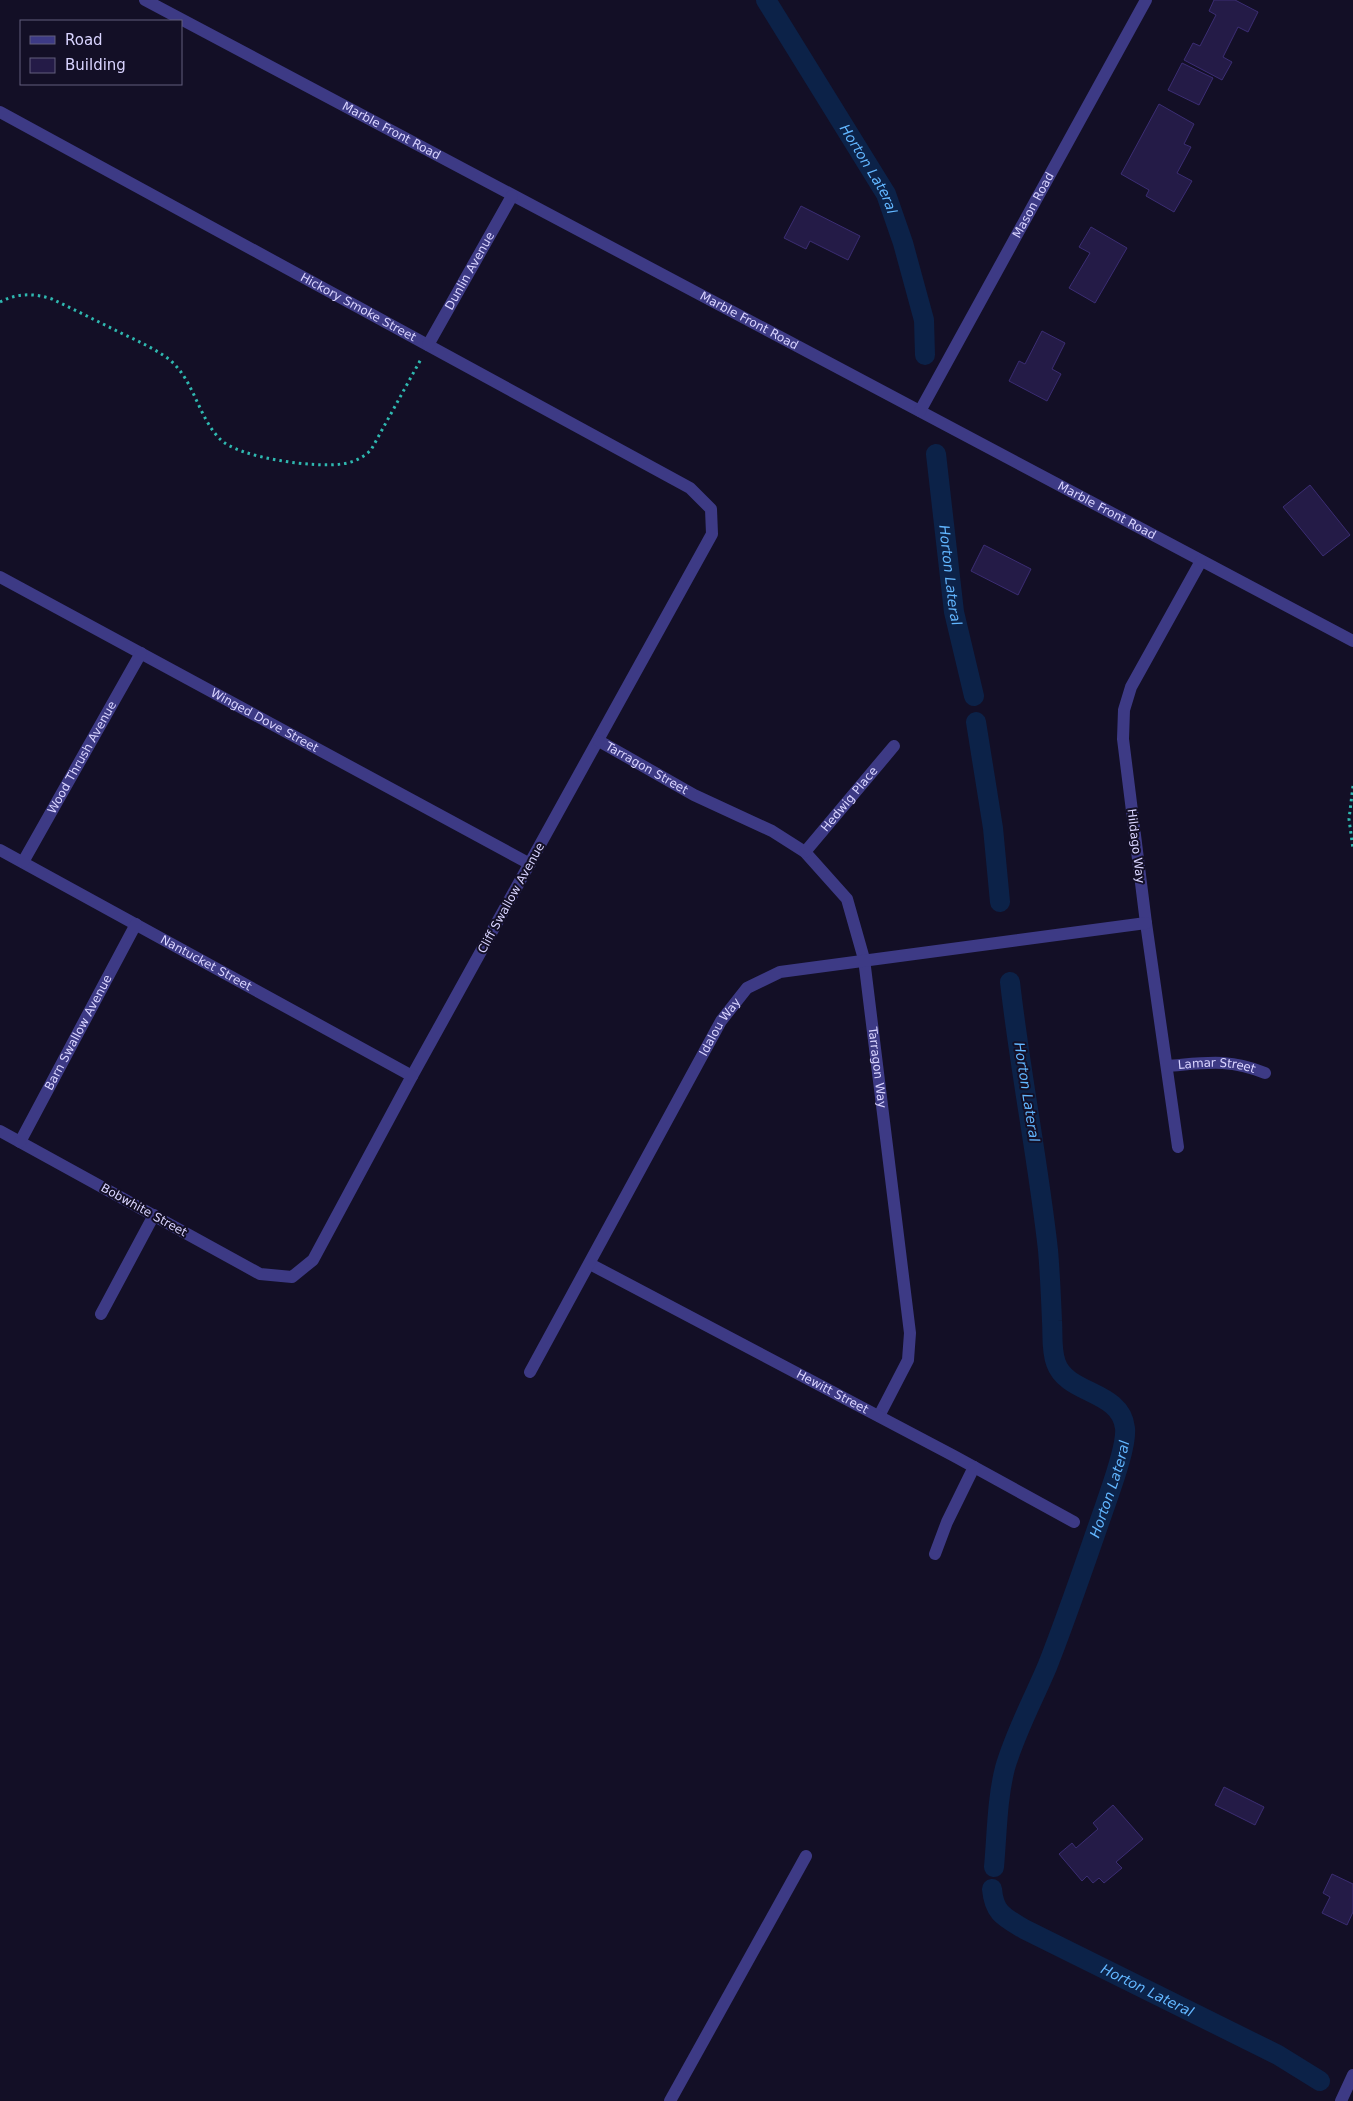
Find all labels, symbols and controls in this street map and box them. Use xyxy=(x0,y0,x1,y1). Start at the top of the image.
legend xyxy=(20,20,182,85)
text: Road xyxy=(65,31,103,49)
text: Building xyxy=(65,56,126,74)
street label: Marble Front Road xyxy=(340,99,443,163)
water label: Horton Lateral xyxy=(837,121,900,216)
street label: Mason Road xyxy=(1010,170,1057,240)
street label: Dunlin Avenue xyxy=(442,230,497,312)
street label: Hickory Smoke Street xyxy=(298,270,419,345)
street label: Marble Front Road xyxy=(698,289,801,352)
street label: Marble Front Road xyxy=(1055,479,1158,542)
water label: Horton Lateral xyxy=(936,524,965,627)
street label: Winged Dove Street xyxy=(208,685,321,755)
street label: Wood Thrush Avenue xyxy=(45,699,119,816)
street label: Tarragon Street xyxy=(602,739,691,797)
street label: Hedwig Place xyxy=(818,764,881,835)
street label: Hildago Way xyxy=(1124,808,1148,884)
street label: Cliff Swallow Avenue xyxy=(475,840,547,956)
street label: Nantucket Street xyxy=(158,932,254,994)
street label: Barn Swallow Avenue xyxy=(42,972,115,1093)
street label: Idalou Way xyxy=(696,995,744,1058)
street label: Tarragon Way xyxy=(865,1025,889,1109)
water label: Horton Lateral xyxy=(1011,1041,1043,1143)
street label: Lamar Street xyxy=(1177,1056,1258,1076)
street label: Bobwhite Street xyxy=(98,1181,190,1240)
street label: Hewitt Street xyxy=(794,1367,871,1417)
water label: Horton Lateral xyxy=(1087,1439,1132,1540)
water label: Horton Lateral xyxy=(1099,1961,1196,2020)

